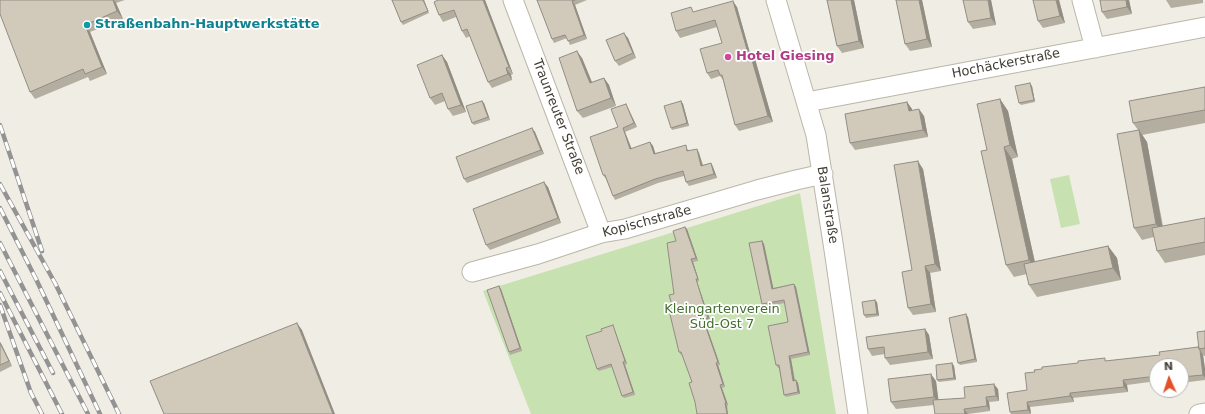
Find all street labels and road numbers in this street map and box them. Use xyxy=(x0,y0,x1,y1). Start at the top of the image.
street label: Hochäckerstraße xyxy=(951,46,1061,82)
street label: Traunreuter Straße xyxy=(529,57,587,177)
street label: Balanstraße xyxy=(813,165,841,245)
street label: Kopischstraße xyxy=(601,203,693,241)

